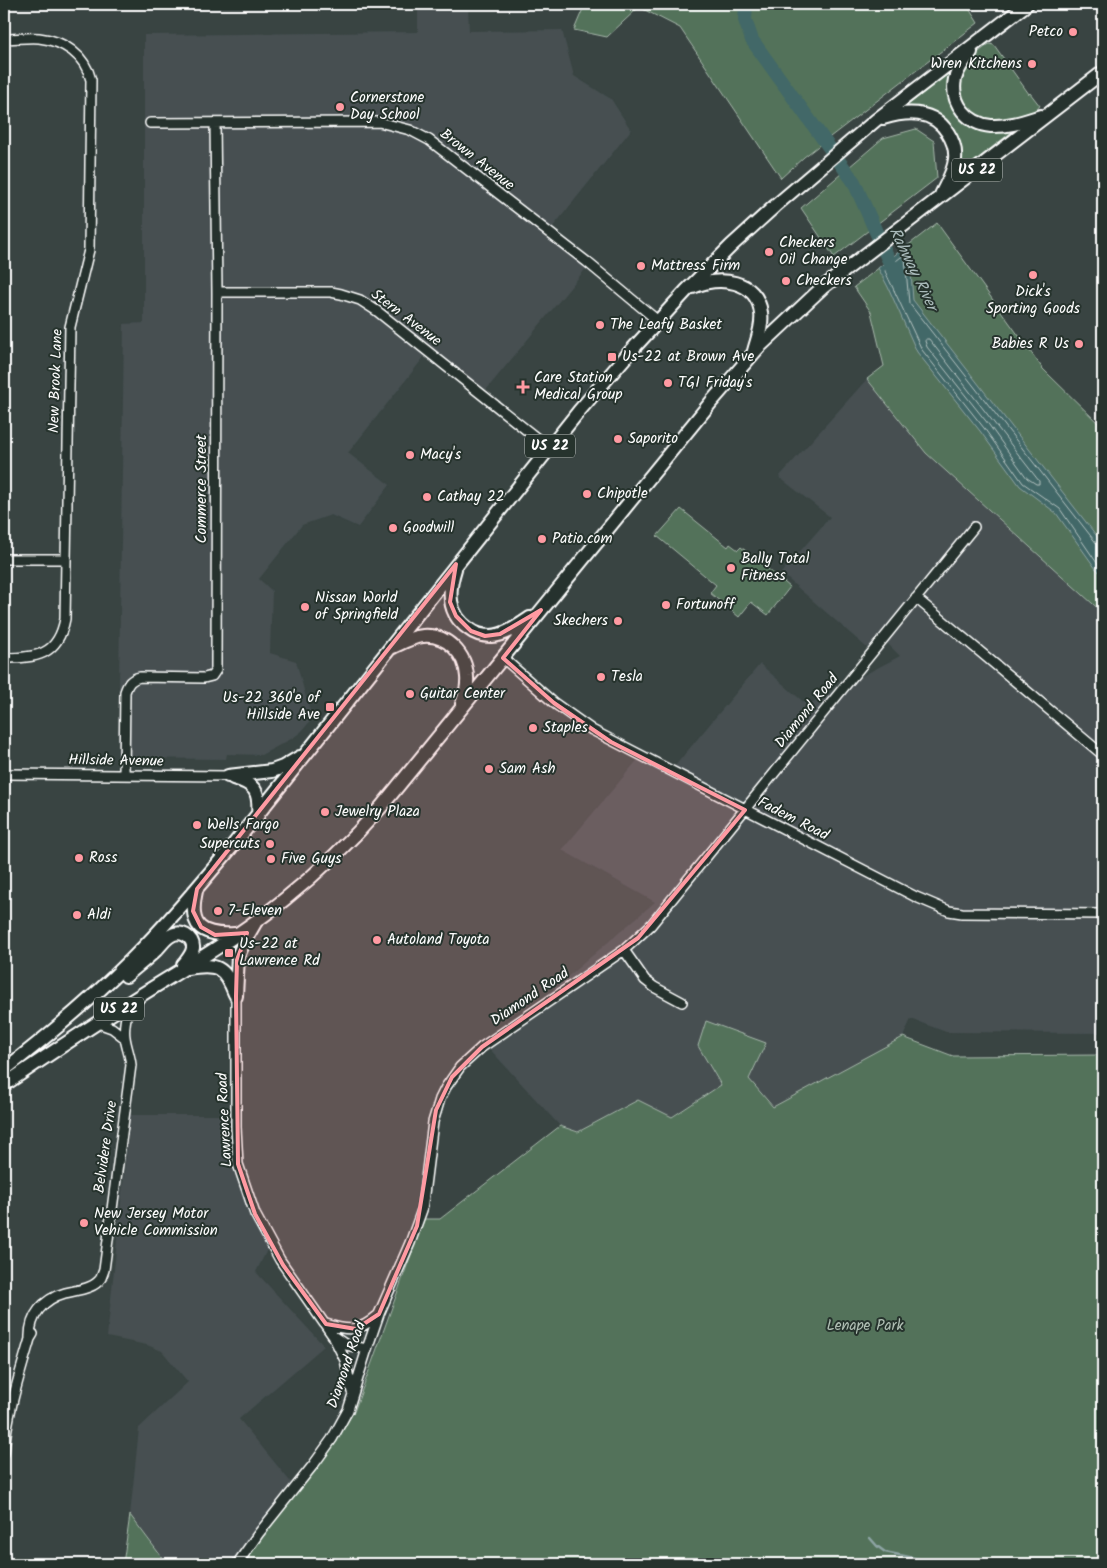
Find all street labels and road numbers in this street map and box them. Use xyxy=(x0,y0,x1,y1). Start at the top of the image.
street label: Brown Avenue xyxy=(434,123,520,197)
road number: US 22 xyxy=(952,158,1002,182)
street label: Stern Avenue xyxy=(365,283,447,353)
street label: New Brook Lane xyxy=(42,328,70,433)
street label: Commerce Street xyxy=(190,434,214,543)
road number: US 22 xyxy=(525,434,575,458)
street label: Diamond Road xyxy=(769,668,845,754)
street label: Hillside Avenue xyxy=(68,748,164,774)
street label: Fadem Road xyxy=(753,791,833,847)
street label: Diamond Road xyxy=(486,961,575,1032)
road number: US 22 xyxy=(94,998,144,1021)
street label: Lawrence Road xyxy=(211,1072,239,1168)
street label: Belvidere Drive xyxy=(88,1099,124,1195)
street label: Diamond Road xyxy=(321,1318,373,1412)

